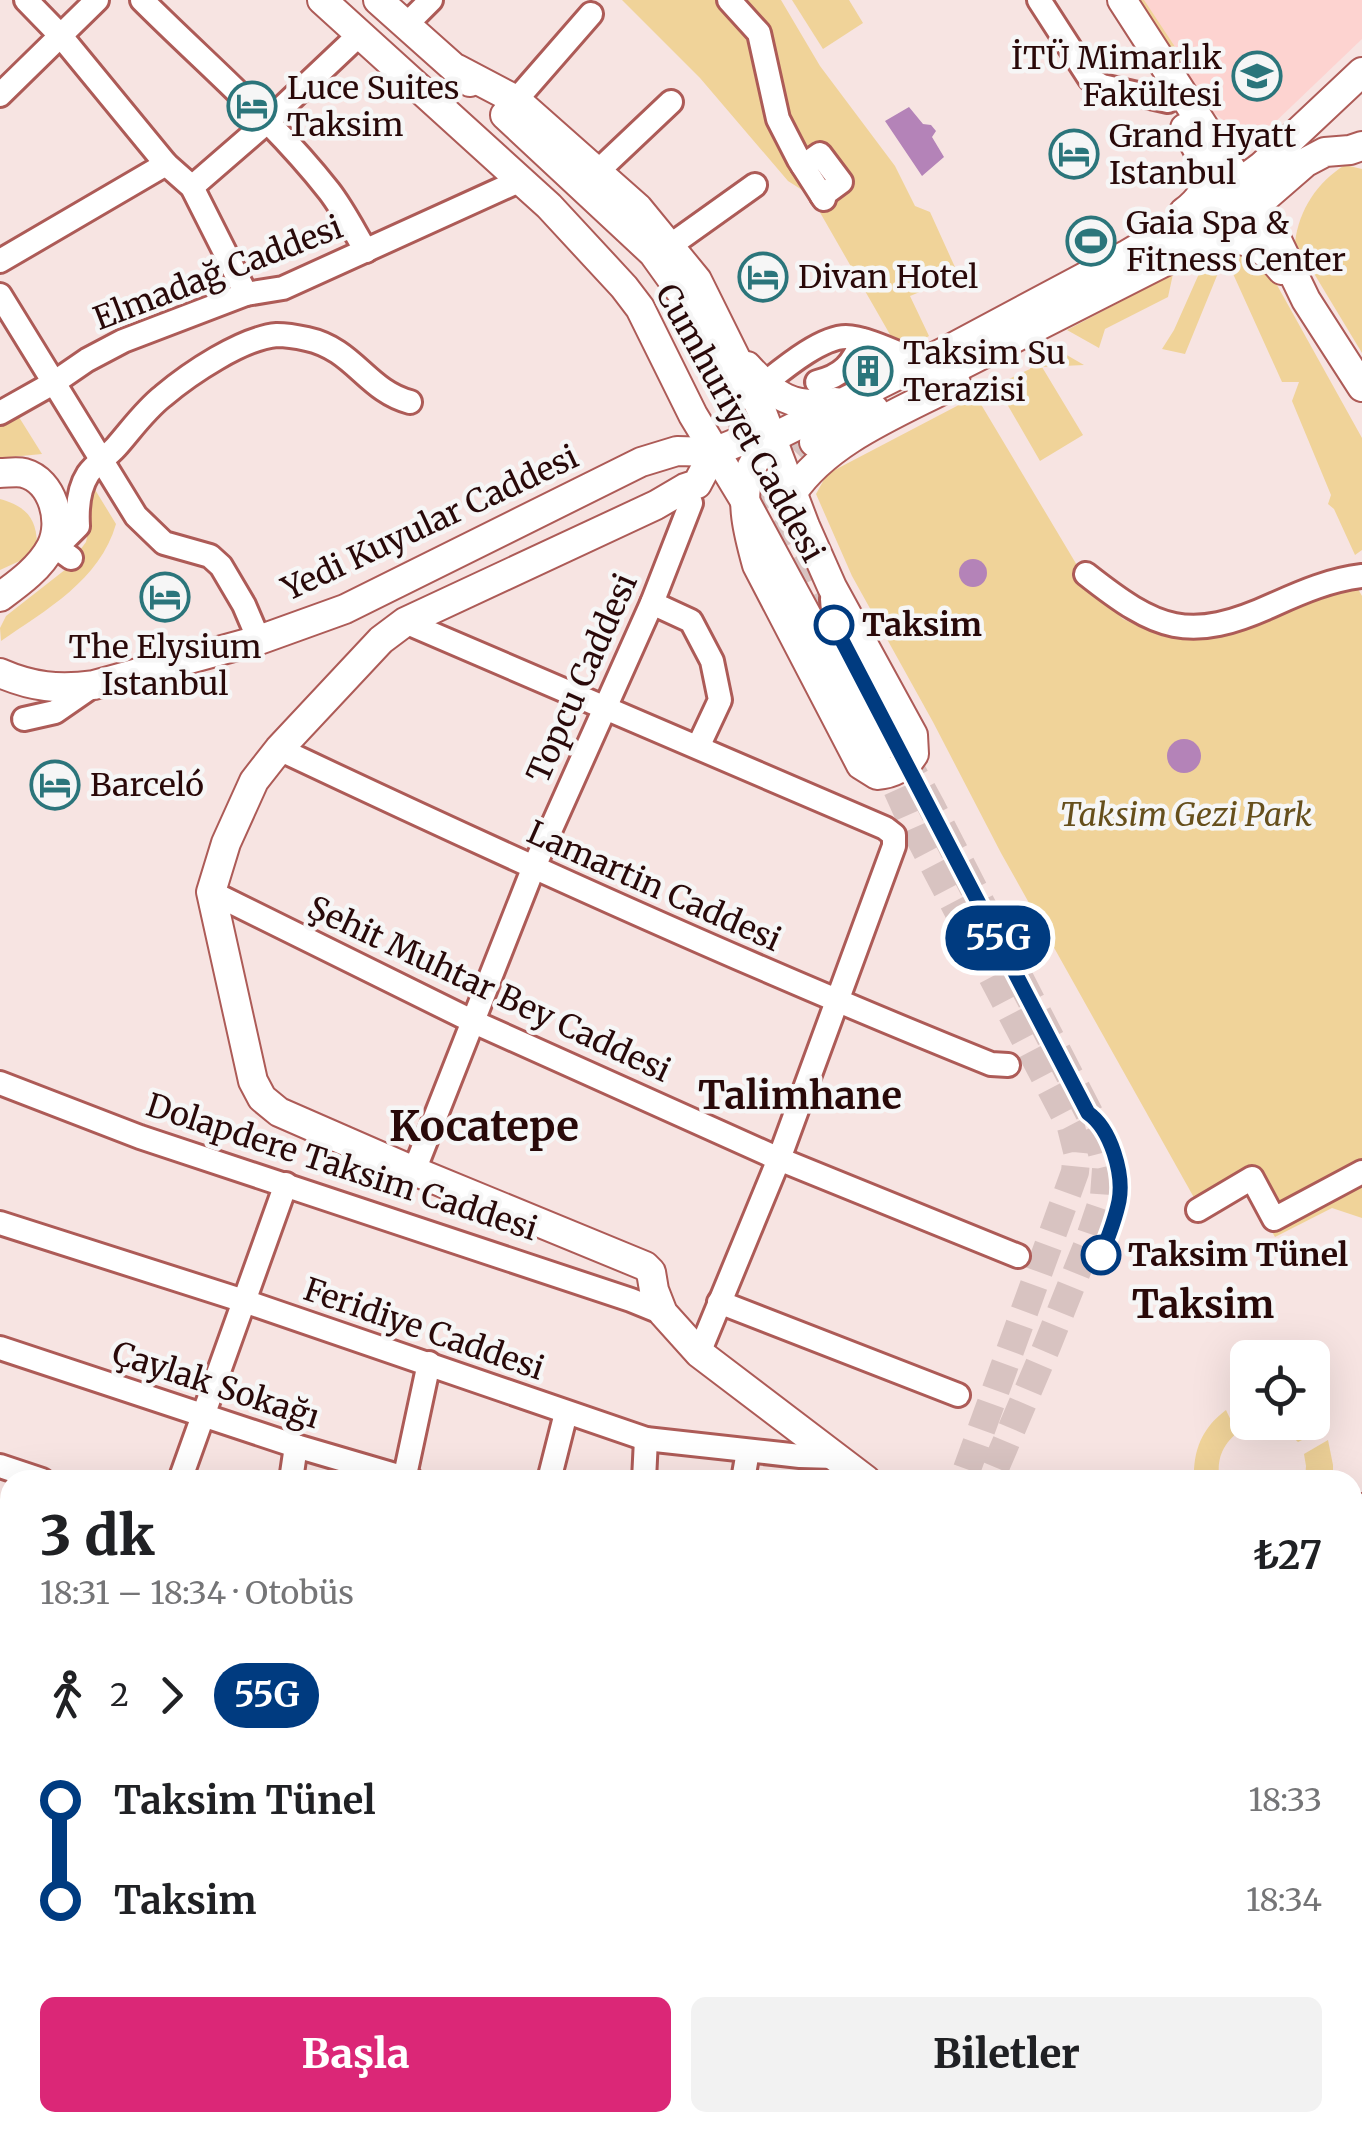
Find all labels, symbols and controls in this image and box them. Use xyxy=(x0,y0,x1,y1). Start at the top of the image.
place label: İTÜ Mimarlık Fakültesi xyxy=(1011,38,1223,115)
school or university icon: İTÜ Mimarlık Fakültesi xyxy=(1231,50,1283,102)
place label: Luce Suites Taksim xyxy=(287,68,460,145)
hotel icon: Luce Suites Taksim xyxy=(226,80,278,132)
place label: Grand Hyatt Istanbul xyxy=(1109,116,1297,193)
hotel icon: Grand Hyatt Istanbul xyxy=(1048,128,1100,180)
place label: Gaia Spa & Fitness Center xyxy=(1126,203,1346,280)
street label: Elmadağ Caddesi xyxy=(88,207,348,339)
sports icon: Gaia Spa & Fitness Center xyxy=(1065,215,1117,267)
hotel icon: Divan Hotel xyxy=(737,251,789,303)
place label: Divan Hotel xyxy=(798,257,978,297)
street label: Cumhuriyet Caddesi xyxy=(647,277,833,569)
place label: Taksim Su Terazisi xyxy=(903,333,1066,410)
building icon: Taksim Su Terazisi xyxy=(842,345,894,397)
street label: Yedi Kuyular Caddesi xyxy=(275,437,584,610)
street label: Topcu Caddesi xyxy=(518,567,646,789)
hotel icon: The Elysium Istanbul xyxy=(139,571,191,623)
place label: Taksim xyxy=(862,605,982,645)
marker: Taksim xyxy=(815,606,853,644)
place label: The Elysium Istanbul xyxy=(68,627,262,704)
hotel icon: Barceló xyxy=(29,759,81,811)
place label: Barceló xyxy=(90,765,204,805)
park label: Taksim Gezi Park xyxy=(1060,795,1312,835)
street label: Lamartin Caddesi xyxy=(521,812,787,960)
street label: Şehit Muhtar Bey Caddesi xyxy=(301,887,677,1091)
line badge: 55G xyxy=(940,906,1056,970)
text: 55G xyxy=(965,916,1031,960)
district label: Talimhane xyxy=(698,1072,902,1119)
street label: Dolapdere Taksim Caddesi xyxy=(141,1085,543,1249)
district label: Kocatepe xyxy=(389,1100,579,1152)
place label: Taksim Tünel xyxy=(1128,1235,1348,1275)
marker: Taksim Tünel xyxy=(1082,1236,1120,1274)
street label: Feridiye Caddesi xyxy=(299,1269,549,1389)
district label: Taksim xyxy=(1132,1281,1274,1328)
street label: Çaylak Sokağı xyxy=(107,1333,325,1437)
map controls xyxy=(1230,1340,1330,1440)
button: locate xyxy=(1230,1340,1330,1440)
text: 3 dk xyxy=(40,1501,155,1570)
text: ₺27 xyxy=(1253,1532,1322,1579)
text: 18:31 – 18:34 · Otobüs xyxy=(40,1573,354,1613)
icon: walk xyxy=(40,1668,95,1723)
icon: forward xyxy=(144,1668,199,1723)
text: 55G xyxy=(234,1673,299,1717)
text: 2 xyxy=(110,1675,129,1715)
text: Taksim Tünel xyxy=(114,1777,376,1824)
text: 18:33 xyxy=(1249,1780,1322,1820)
text: Taksim xyxy=(114,1877,257,1924)
text: 18:34 xyxy=(1246,1880,1322,1920)
button: Başla xyxy=(40,1997,671,2112)
button: Biletler xyxy=(691,1997,1322,2112)

